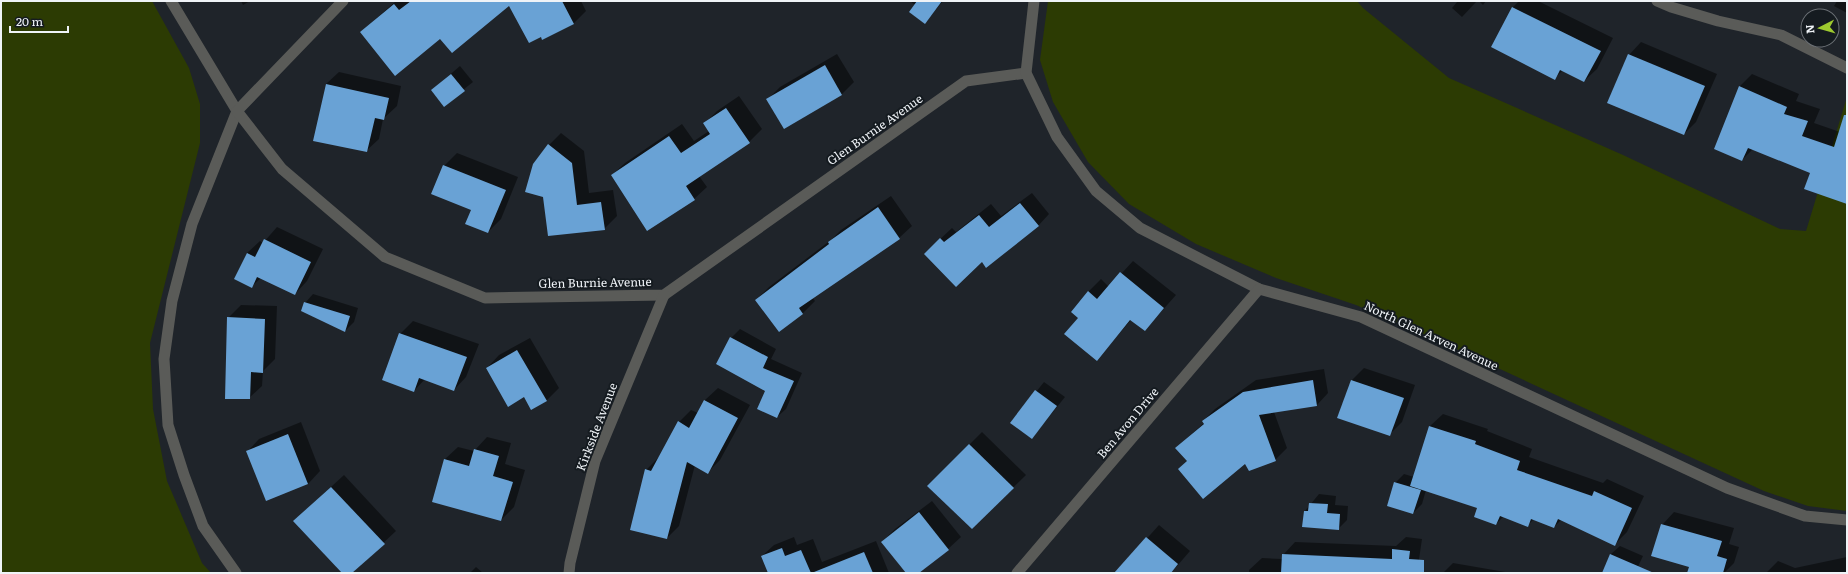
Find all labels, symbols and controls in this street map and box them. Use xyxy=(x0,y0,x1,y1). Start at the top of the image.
scale bar xyxy=(10,8,68,34)
north arrow xyxy=(1800,8,1840,48)
text: 20 m xyxy=(16,12,43,30)
text: N xyxy=(1801,24,1817,35)
street label: Glen Burnie Avenue xyxy=(823,89,926,169)
street label: Glen Burnie Avenue xyxy=(538,272,652,292)
street label: North Glen Arven Avenue xyxy=(1361,296,1501,374)
street label: Kirkside Avenue xyxy=(571,380,621,473)
street label: Ben Avon Drive xyxy=(1092,383,1162,462)

